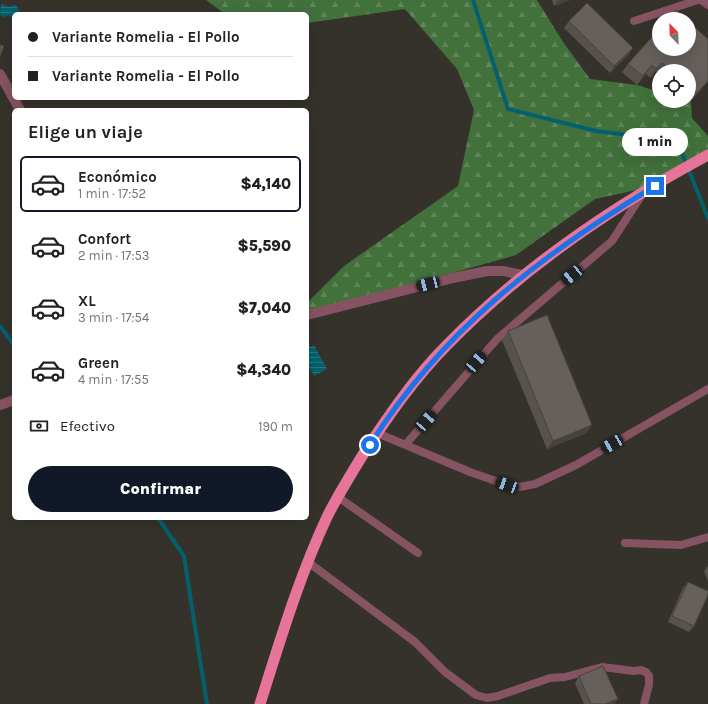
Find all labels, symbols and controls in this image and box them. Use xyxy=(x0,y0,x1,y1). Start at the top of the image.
north arrow xyxy=(652,12,696,56)
map controls xyxy=(652,12,696,108)
text: Variante Romelia - El Pollo xyxy=(52,28,240,46)
button: locate xyxy=(652,64,696,108)
text: Variante Romelia - El Pollo xyxy=(52,67,240,85)
text: Elige un viaje xyxy=(28,121,143,143)
callout: 1 min xyxy=(622,128,688,156)
text: 1 min xyxy=(638,134,672,149)
icon: car xyxy=(30,166,66,202)
text: Económico xyxy=(78,168,157,186)
text: $4,140 xyxy=(240,175,291,193)
route end xyxy=(646,177,664,195)
text: 1 min · 17:52 xyxy=(78,186,146,201)
icon: car xyxy=(30,228,66,264)
text: Confort xyxy=(78,230,131,248)
text: $5,590 xyxy=(238,237,291,255)
text: 2 min · 17:53 xyxy=(78,248,149,263)
car xyxy=(559,263,585,287)
car xyxy=(415,275,441,293)
icon: car xyxy=(30,290,66,326)
text: XL xyxy=(78,292,96,310)
text: $7,040 xyxy=(238,299,291,317)
text: 3 min · 17:54 xyxy=(78,310,149,325)
car xyxy=(464,349,488,375)
icon: car xyxy=(30,352,66,388)
text: Green xyxy=(78,354,119,372)
text: $4,340 xyxy=(236,361,291,379)
text: 4 min · 17:55 xyxy=(78,372,149,387)
car xyxy=(414,408,438,434)
icon: cash xyxy=(28,415,50,437)
text: Efectivo xyxy=(60,417,115,435)
text: 190 m xyxy=(258,419,293,434)
car xyxy=(599,433,625,455)
route start xyxy=(361,436,379,454)
button: Confirmar xyxy=(28,466,293,512)
car xyxy=(494,475,520,495)

